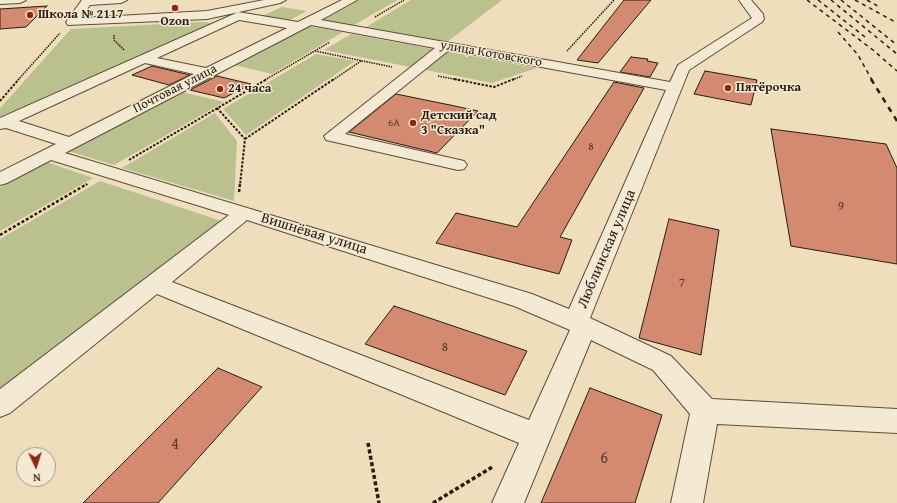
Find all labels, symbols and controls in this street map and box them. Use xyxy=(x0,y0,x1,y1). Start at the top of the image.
marker: Ozon xyxy=(170,3,180,13)
place label: Школа № 2117 xyxy=(38,7,123,23)
marker: Школа № 2117 xyxy=(25,10,35,20)
place label: Ozon xyxy=(161,14,189,30)
street label: улица Котовского xyxy=(439,37,543,71)
street label: Почтовая улица xyxy=(130,61,220,117)
place label: Пятёрочка xyxy=(736,80,801,96)
place label: 24 часа xyxy=(228,81,271,97)
marker: Пятёрочка xyxy=(723,83,733,93)
marker: 24 часа xyxy=(215,84,225,94)
place label: Детский сад 3 "Сказка" xyxy=(421,108,497,139)
house number: 6А xyxy=(388,116,400,130)
marker: Детский сад 3 "Сказка" xyxy=(408,118,418,128)
house number: 8 xyxy=(588,140,594,154)
street label: Люблинская улица xyxy=(574,187,640,311)
house number: 9 xyxy=(838,199,844,215)
street label: Вишнёвая улица xyxy=(259,209,369,259)
house number: 7 xyxy=(679,276,685,292)
house number: 8 xyxy=(442,340,448,356)
house number: 4 xyxy=(171,435,179,455)
north arrow xyxy=(16,447,56,487)
house number: 6 xyxy=(600,449,608,469)
text: N xyxy=(33,470,41,486)

